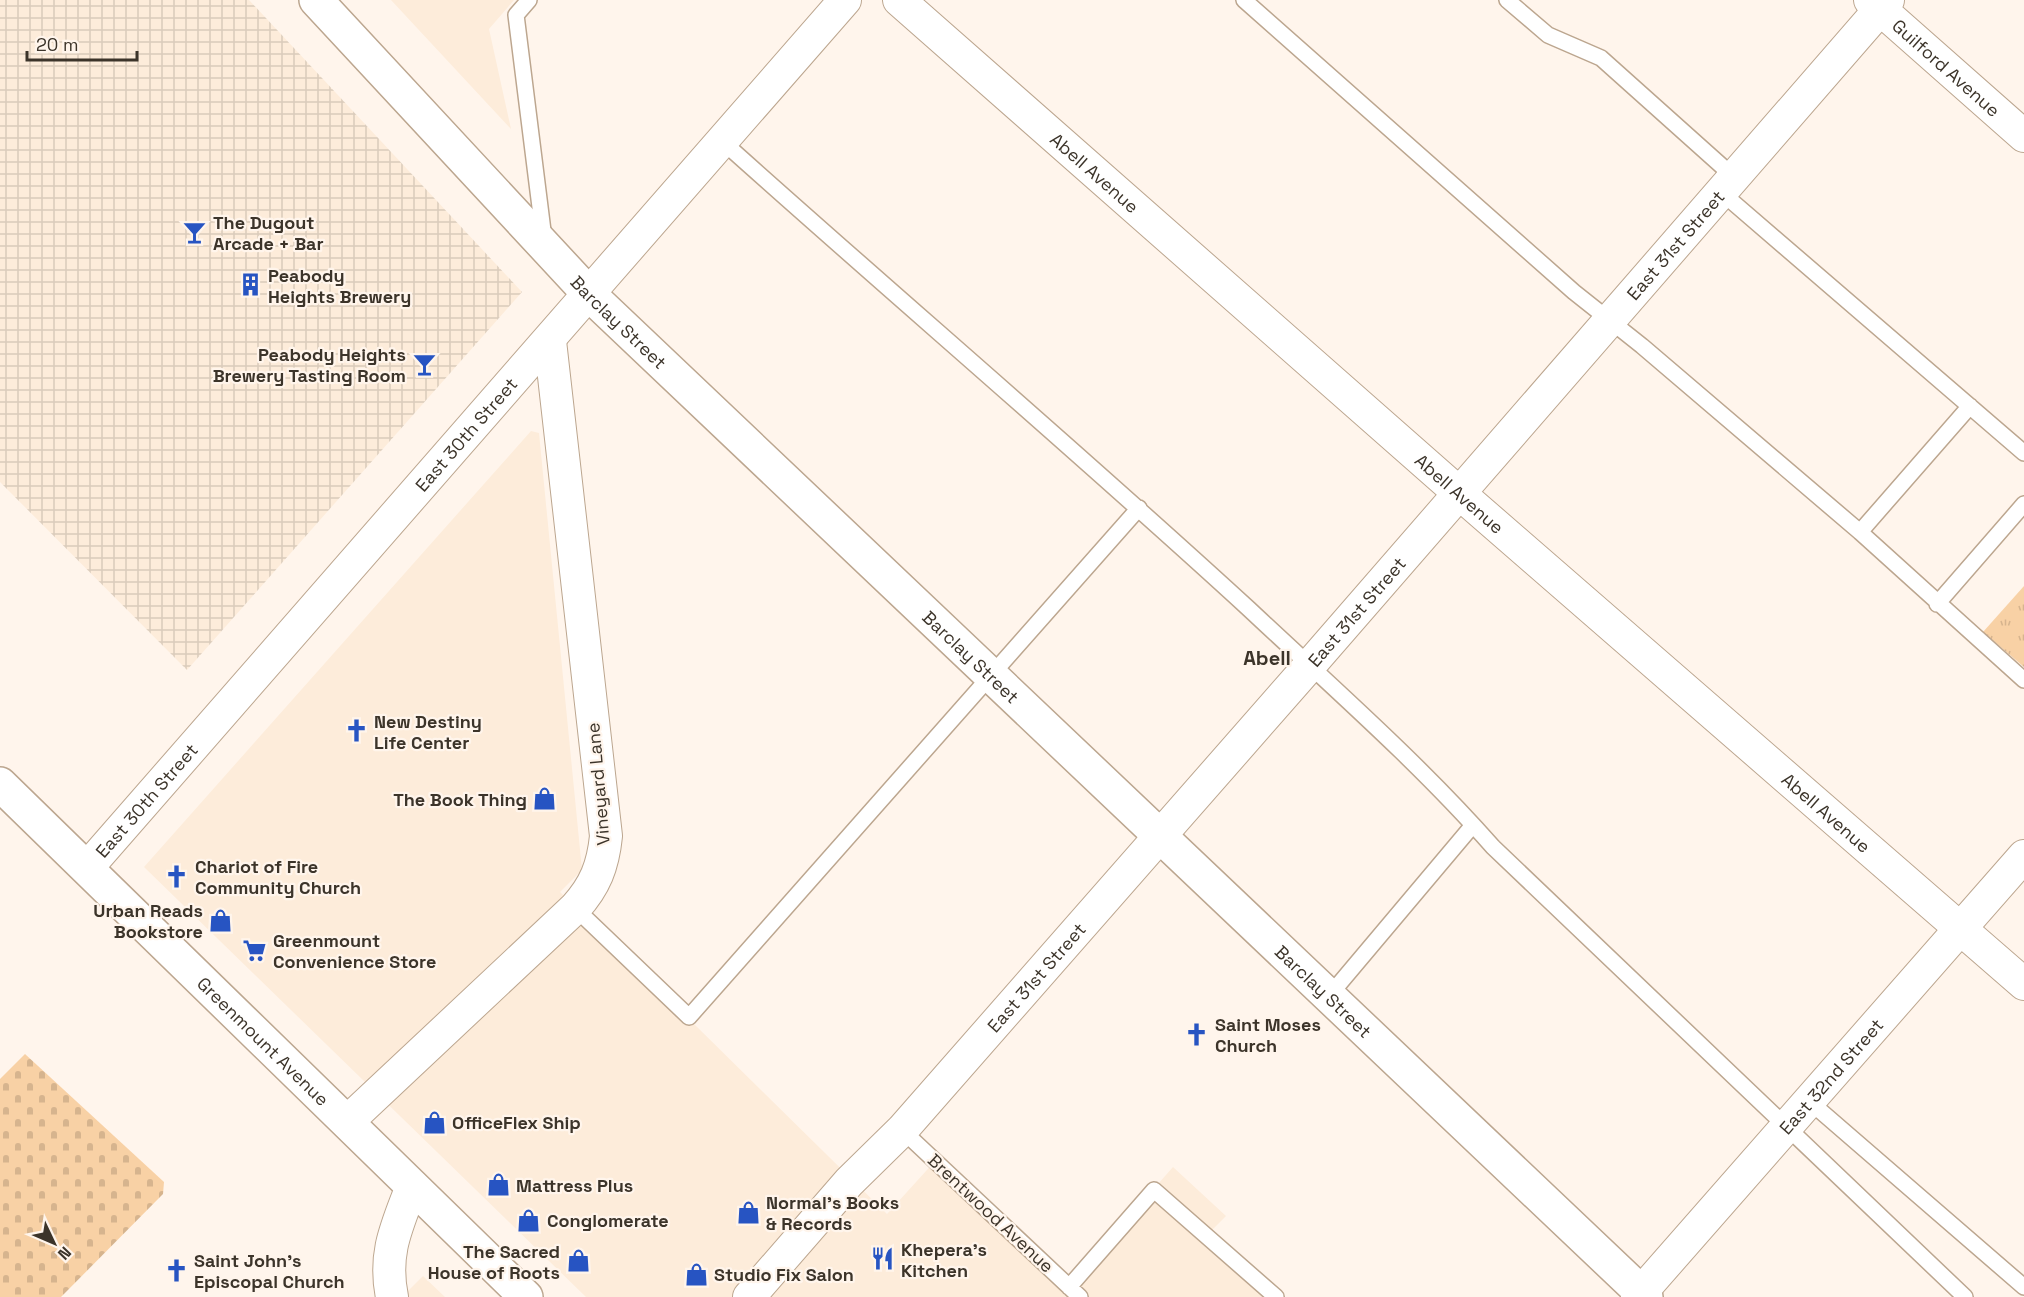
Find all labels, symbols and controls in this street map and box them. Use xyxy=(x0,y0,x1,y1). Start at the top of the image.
street label: Guilford Avenue xyxy=(1888,14,2005,121)
scale bar xyxy=(27,24,136,62)
text: 20 m xyxy=(36,33,79,56)
street label: Abell Avenue xyxy=(1046,127,1144,218)
street label: East 31st Street xyxy=(1621,185,1729,304)
place label: The Dugout Arcade + Bar xyxy=(213,211,324,255)
bar icon: The Dugout Arcade + Bar xyxy=(182,219,208,245)
place label: Peabody Heights Brewery xyxy=(268,264,411,308)
street label: Barclay Street xyxy=(566,270,672,373)
building icon: Peabody Heights Brewery xyxy=(237,272,263,298)
place label: Peabody Heights Brewery Tasting Room xyxy=(213,343,406,387)
bar icon: Peabody Heights Brewery Tasting Room xyxy=(411,351,437,377)
street label: East 30th Street xyxy=(410,372,522,496)
street label: Abell Avenue xyxy=(1411,448,1509,538)
street label: East 31st Street xyxy=(1302,552,1410,671)
street label: Barclay Street xyxy=(918,605,1024,708)
district label: Abell xyxy=(1243,645,1291,671)
place label: New Destiny Life Center xyxy=(374,710,482,754)
church icon: New Destiny Life Center xyxy=(343,718,369,744)
street label: Vineyard Lane xyxy=(581,722,615,846)
street label: East 30th Street xyxy=(90,738,202,862)
street label: Abell Avenue xyxy=(1777,767,1876,857)
shop icon: The Book Thing xyxy=(532,786,558,812)
place label: The Book Thing xyxy=(393,788,527,811)
place label: Chariot of Fire Community Church xyxy=(195,855,361,899)
church icon: Chariot of Fire Community Church xyxy=(164,863,190,889)
place label: Urban Reads Bookstore xyxy=(93,899,203,943)
shop icon: Urban Reads Bookstore xyxy=(208,907,234,933)
street label: East 31st Street xyxy=(982,918,1090,1037)
place label: Greenmount Convenience Store xyxy=(273,929,436,973)
supermarket icon: Greenmount Convenience Store xyxy=(242,937,268,963)
street label: Barclay Street xyxy=(1271,940,1377,1042)
street label: Greenmount Avenue xyxy=(193,971,334,1110)
place label: Saint Moses Church xyxy=(1215,1013,1321,1057)
street label: East 32nd Street xyxy=(1774,1013,1888,1139)
church icon: Saint Moses Church xyxy=(1184,1021,1210,1047)
shop icon: OfficeFlex Ship xyxy=(421,1109,447,1135)
place label: OfficeFlex Ship xyxy=(452,1111,581,1134)
street label: Brentwood Avenue xyxy=(923,1149,1059,1277)
shop icon: Mattress Plus xyxy=(485,1172,511,1198)
place label: Mattress Plus xyxy=(516,1174,633,1197)
place label: Normal’s Books & Records xyxy=(766,1191,899,1235)
shop icon: Normal’s Books & Records xyxy=(735,1199,761,1225)
shop icon: Conglomerate xyxy=(516,1207,542,1233)
place label: Conglomerate xyxy=(547,1209,669,1232)
north arrow xyxy=(24,1213,84,1273)
place label: Khepera’s Kitchen xyxy=(901,1238,987,1282)
place label: The Sacred House of Roots xyxy=(428,1240,560,1284)
text: N xyxy=(53,1242,76,1264)
restaurant icon: Khepera’s Kitchen xyxy=(870,1246,896,1272)
shop icon: The Sacred House of Roots xyxy=(565,1248,591,1274)
place label: Saint John's Episcopal Church xyxy=(194,1249,345,1293)
church icon: Saint John's Episcopal Church xyxy=(163,1257,189,1283)
shop icon: Studio Fix Salon xyxy=(683,1261,709,1287)
place label: Studio Fix Salon xyxy=(714,1263,854,1286)

